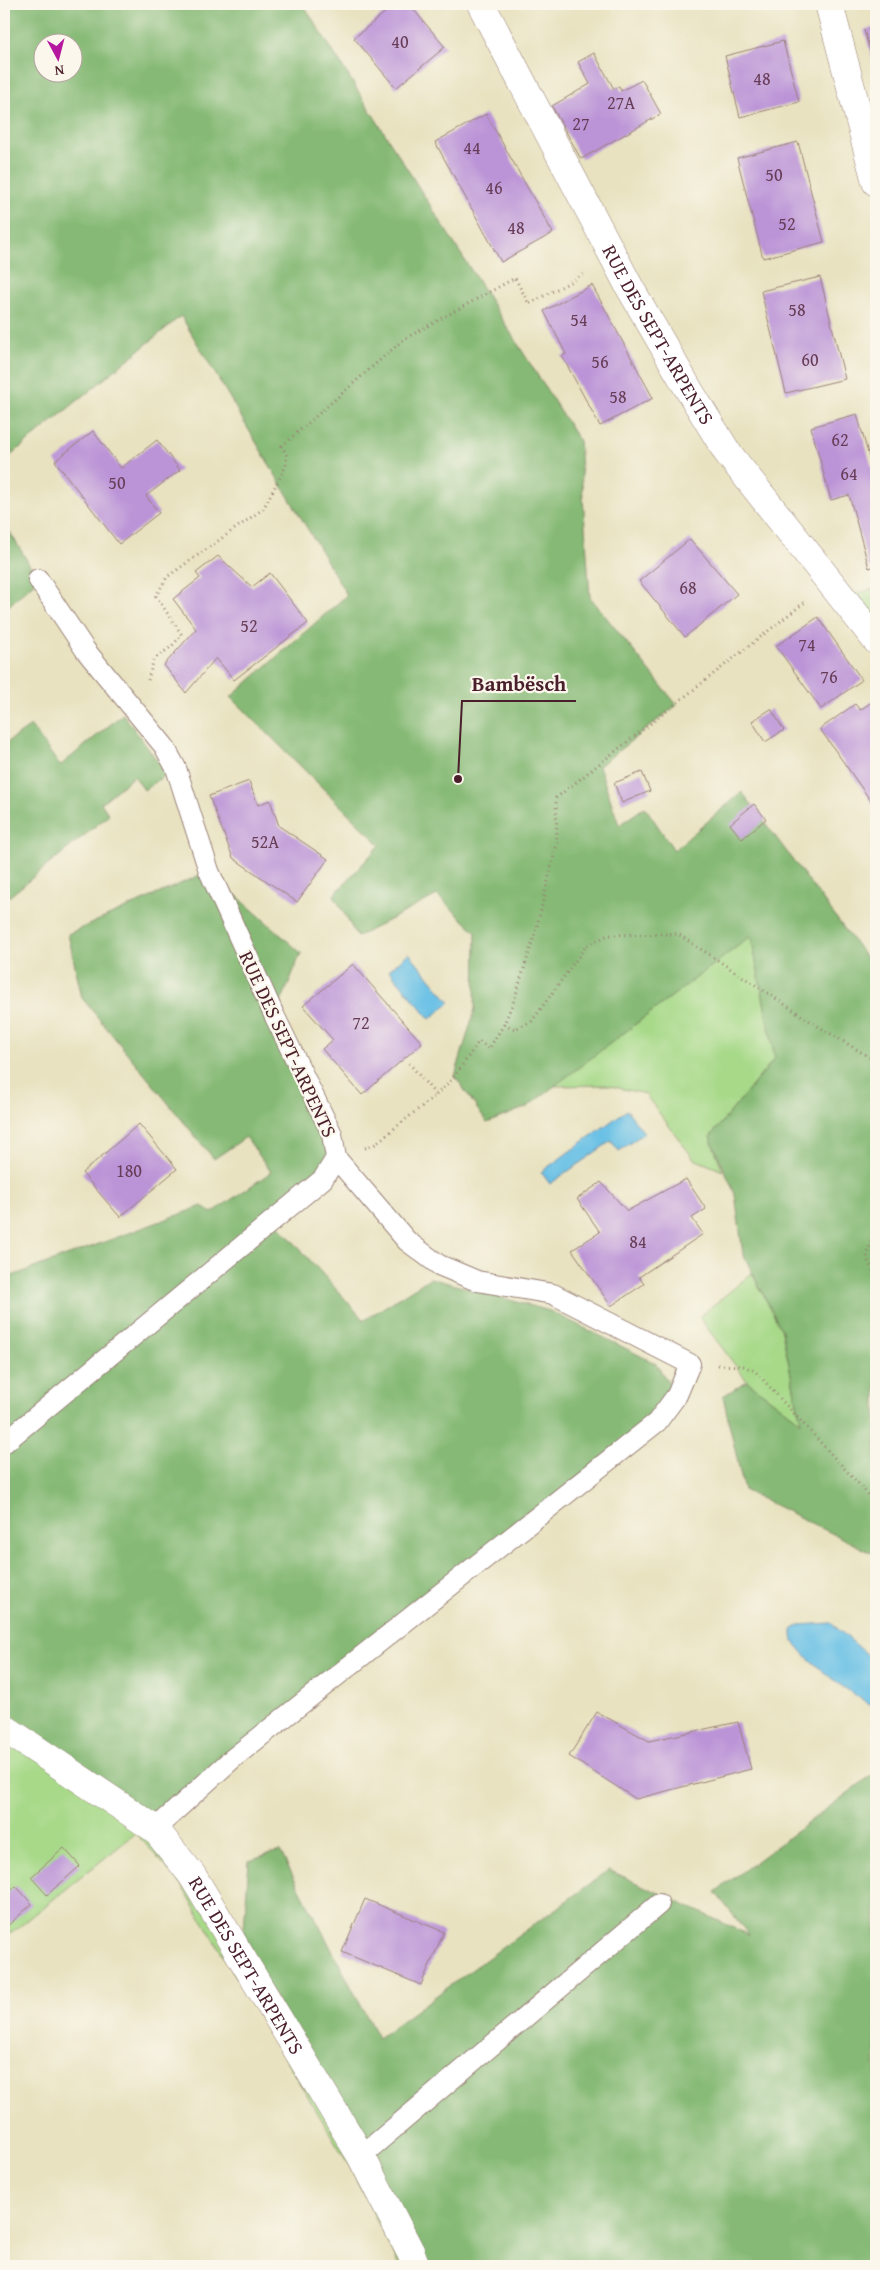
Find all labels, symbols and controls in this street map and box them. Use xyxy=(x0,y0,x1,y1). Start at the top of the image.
house number: 40 xyxy=(391,28,409,55)
north arrow xyxy=(32,32,82,82)
text: N xyxy=(53,60,65,81)
house number: 48 xyxy=(753,65,771,92)
house number: 27A xyxy=(607,89,635,116)
house number: 27 xyxy=(572,110,590,137)
house number: 44 xyxy=(463,134,481,161)
house number: 50 xyxy=(765,161,783,188)
house number: 46 xyxy=(485,174,503,201)
house number: 52 xyxy=(778,210,796,237)
house number: 48 xyxy=(507,214,525,241)
street label: RUE DES SEPT-ARPENTS xyxy=(596,239,722,430)
house number: 58 xyxy=(788,296,806,323)
house number: 54 xyxy=(570,306,588,333)
house number: 60 xyxy=(801,346,819,373)
house number: 56 xyxy=(591,348,609,375)
house number: 58 xyxy=(609,383,627,410)
house number: 62 xyxy=(831,426,849,453)
house number: 64 xyxy=(840,460,858,487)
house number: 50 xyxy=(108,469,126,496)
house number: 68 xyxy=(679,574,697,601)
house number: 52 xyxy=(240,612,258,639)
house number: 74 xyxy=(798,631,816,658)
house number: 76 xyxy=(820,663,838,690)
callout: Bambësch xyxy=(462,665,576,701)
text: Bambësch xyxy=(472,668,567,699)
house number: 52A xyxy=(251,828,279,855)
street label: RUE DES SEPT-ARPENTS xyxy=(232,946,344,1142)
house number: 72 xyxy=(352,1009,370,1036)
house number: 180 xyxy=(116,1157,142,1184)
house number: 84 xyxy=(629,1228,647,1255)
street label: RUE DES SEPT-ARPENTS xyxy=(182,1871,311,2059)

